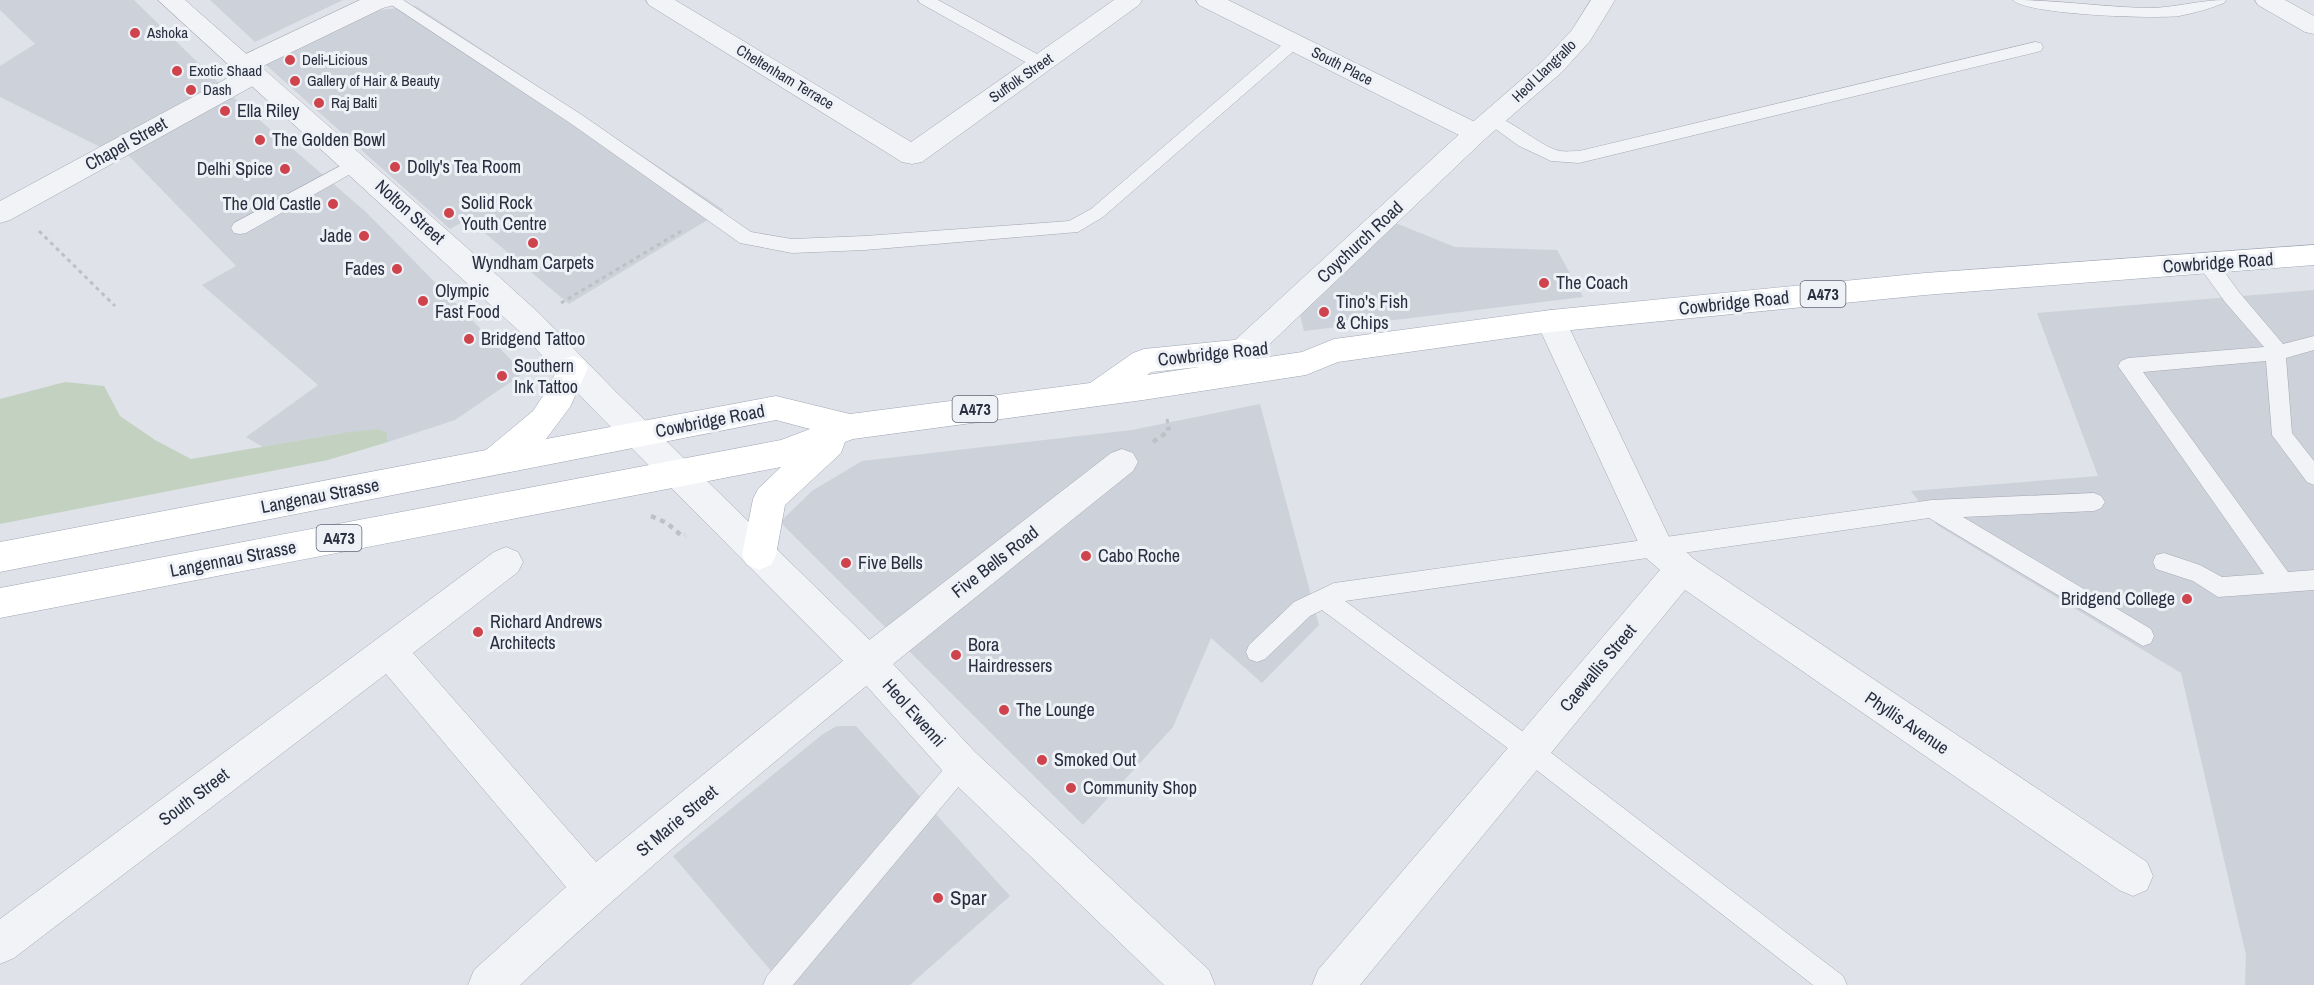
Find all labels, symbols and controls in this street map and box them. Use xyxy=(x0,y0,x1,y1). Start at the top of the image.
place label: Ashoka xyxy=(146,22,188,43)
marker: Ashoka xyxy=(128,26,142,40)
street label: Heol Llangrallo xyxy=(1507,34,1581,107)
street label: Cheltenham Terrace xyxy=(732,39,838,114)
street label: South Place xyxy=(1308,41,1377,90)
street label: Suffolk Street xyxy=(985,48,1057,107)
place label: Deli-Licious xyxy=(302,49,368,70)
marker: Deli-Licious xyxy=(283,53,297,67)
place label: Exotic Shaad xyxy=(189,60,262,81)
marker: Exotic Shaad xyxy=(170,64,184,78)
place label: Gallery of Hair & Beauty xyxy=(307,70,440,91)
marker: Gallery of Hair & Beauty xyxy=(288,74,302,88)
place label: Dash xyxy=(203,79,232,100)
marker: Dash xyxy=(184,83,198,97)
place label: Raj Balti xyxy=(331,92,378,113)
marker: Raj Balti xyxy=(312,96,326,110)
place label: Ella Riley xyxy=(237,98,300,123)
marker: Ella Riley xyxy=(218,104,232,118)
street label: Chapel Street xyxy=(80,111,171,176)
place label: The Golden Bowl xyxy=(272,127,385,152)
marker: The Golden Bowl xyxy=(253,133,267,147)
place label: Dolly's Tea Room xyxy=(407,154,521,179)
place label: Delhi Spice xyxy=(197,156,273,181)
marker: Dolly's Tea Room xyxy=(388,160,402,174)
marker: Delhi Spice xyxy=(278,162,292,176)
street label: Nolton Street xyxy=(370,174,451,250)
place label: Solid Rock Youth Centre xyxy=(461,190,547,236)
place label: The Old Castle xyxy=(223,191,321,216)
street label: Coychurch Road xyxy=(1311,195,1408,288)
marker: The Old Castle xyxy=(326,197,340,211)
marker: Solid Rock Youth Centre xyxy=(442,206,456,220)
place label: Jade xyxy=(320,223,352,248)
marker: Jade xyxy=(357,229,371,243)
marker: Wyndham Carpets xyxy=(526,236,540,250)
street label: Cowbridge Road xyxy=(2162,246,2274,279)
place label: Wyndham Carpets xyxy=(472,250,594,275)
place label: Fades xyxy=(345,256,385,281)
marker: Fades xyxy=(390,262,404,276)
place label: The Coach xyxy=(1556,270,1628,295)
marker: The Coach xyxy=(1537,276,1551,290)
place label: Olympic Fast Food xyxy=(435,278,500,324)
road number: A473 xyxy=(1800,281,1846,307)
street label: Cowbridge Road xyxy=(1678,284,1790,321)
place label: Tino's Fish & Chips xyxy=(1336,289,1408,335)
marker: Olympic Fast Food xyxy=(416,294,430,308)
marker: Tino's Fish & Chips xyxy=(1317,305,1331,319)
place label: Bridgend Tattoo xyxy=(481,326,585,351)
marker: Bridgend Tattoo xyxy=(462,332,476,346)
street label: Cowbridge Road xyxy=(1157,335,1269,372)
place label: Southern Ink Tattoo xyxy=(514,353,578,399)
marker: Southern Ink Tattoo xyxy=(495,369,509,383)
road number: A473 xyxy=(952,396,998,422)
street label: Cowbridge Road xyxy=(653,398,767,443)
street label: Langenau Strasse xyxy=(259,472,381,519)
street label: Five Bells Road xyxy=(946,520,1043,604)
road number: A473 xyxy=(316,525,362,551)
street label: Langennau Strasse xyxy=(168,534,298,583)
place label: Cabo Roche xyxy=(1098,543,1180,568)
marker: Cabo Roche xyxy=(1079,549,1093,563)
place label: Five Bells xyxy=(858,550,923,575)
marker: Five Bells xyxy=(839,556,853,570)
place label: Bridgend College xyxy=(2061,586,2175,611)
marker: Bridgend College xyxy=(2180,592,2194,606)
place label: Richard Andrews Architects xyxy=(489,609,602,655)
street label: Caewallis Street xyxy=(1554,618,1642,717)
marker: Richard Andrews Architects xyxy=(471,625,485,639)
place label: Bora Hairdressers xyxy=(968,632,1052,678)
marker: Bora Hairdressers xyxy=(949,648,963,662)
street label: Heol Ewenni xyxy=(877,673,952,752)
street label: Phyllis Avenue xyxy=(1860,685,1954,760)
place label: The Lounge xyxy=(1016,697,1095,722)
marker: The Lounge xyxy=(997,703,1011,717)
place label: Smoked Out xyxy=(1054,747,1136,772)
marker: Smoked Out xyxy=(1035,753,1049,767)
street label: South Street xyxy=(153,762,234,831)
place label: Community Shop xyxy=(1083,775,1197,800)
street label: St Marie Street xyxy=(631,779,723,862)
marker: Community Shop xyxy=(1064,781,1078,795)
place label: Spar xyxy=(950,883,987,912)
marker: Spar xyxy=(931,891,945,905)

